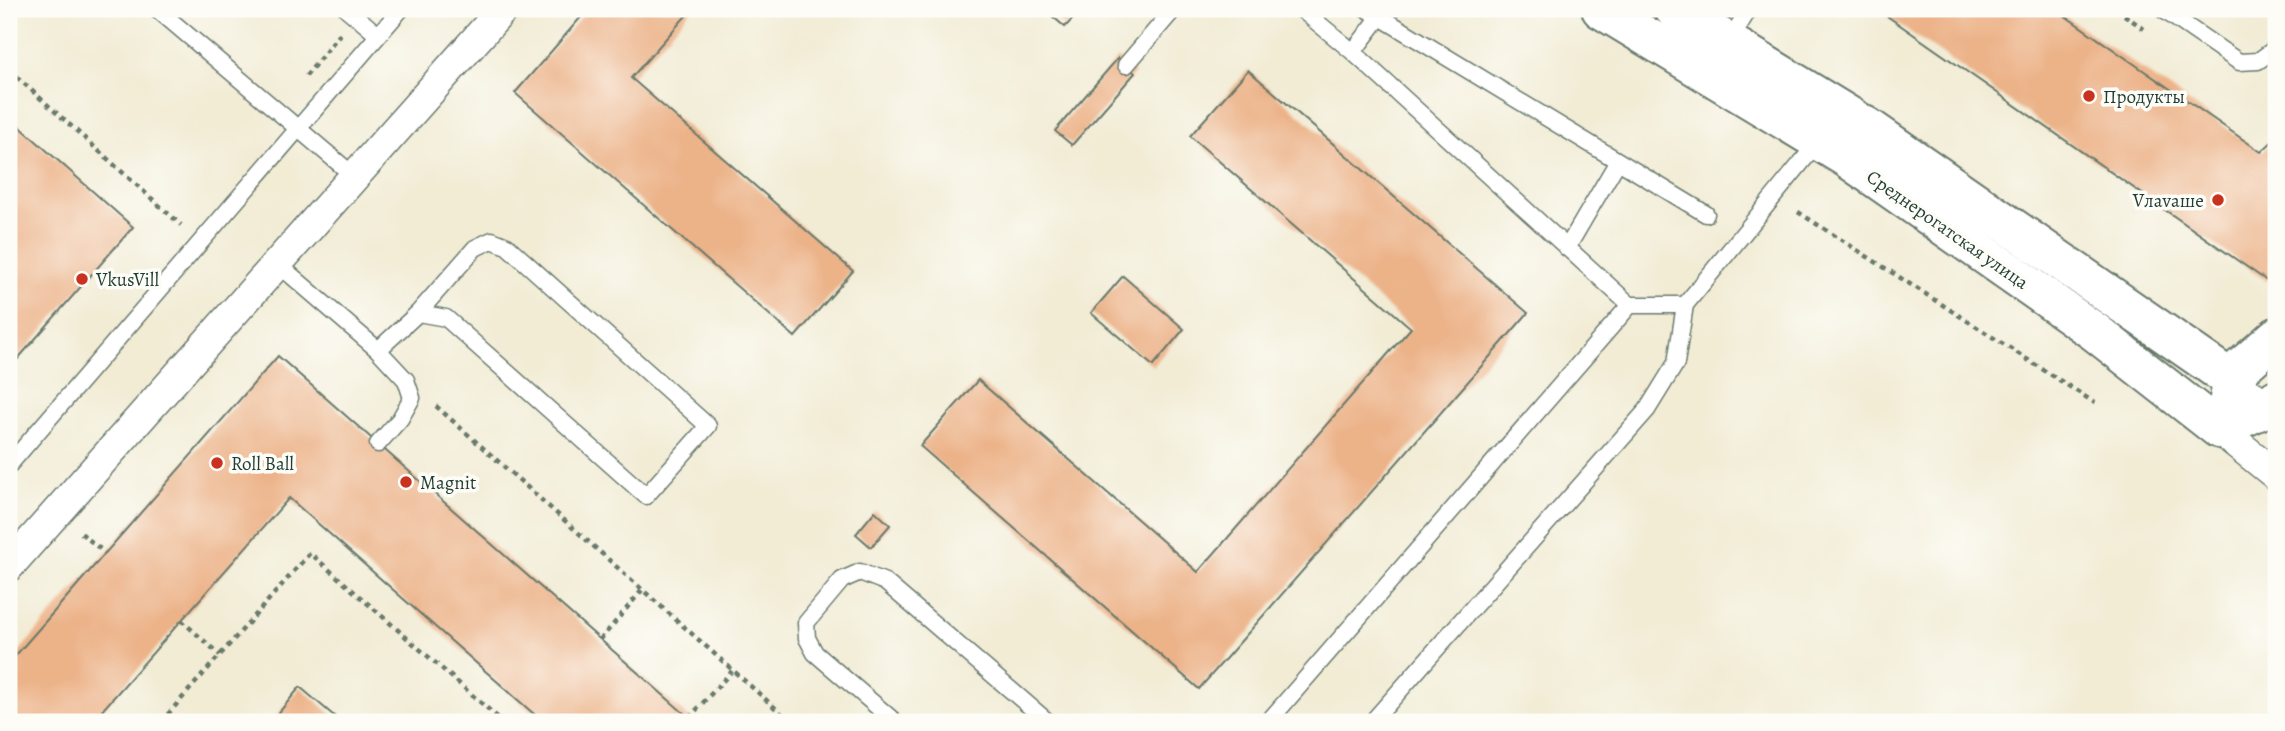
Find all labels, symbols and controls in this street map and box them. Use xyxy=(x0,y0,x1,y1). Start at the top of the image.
place label: Продукты xyxy=(2103,84,2185,110)
marker: Продукты xyxy=(2081,88,2097,104)
street label: Среднерогатская улица xyxy=(1861,164,2034,296)
place label: Vлаvаше xyxy=(2132,188,2204,214)
marker: Vлаvаше xyxy=(2210,192,2226,208)
place label: VkusVill xyxy=(95,267,159,293)
marker: VkusVill xyxy=(74,271,90,287)
place label: Roll Ball xyxy=(231,451,294,477)
marker: Roll Ball xyxy=(209,455,225,471)
place label: Magnit xyxy=(420,470,476,496)
marker: Magnit xyxy=(398,474,414,490)

